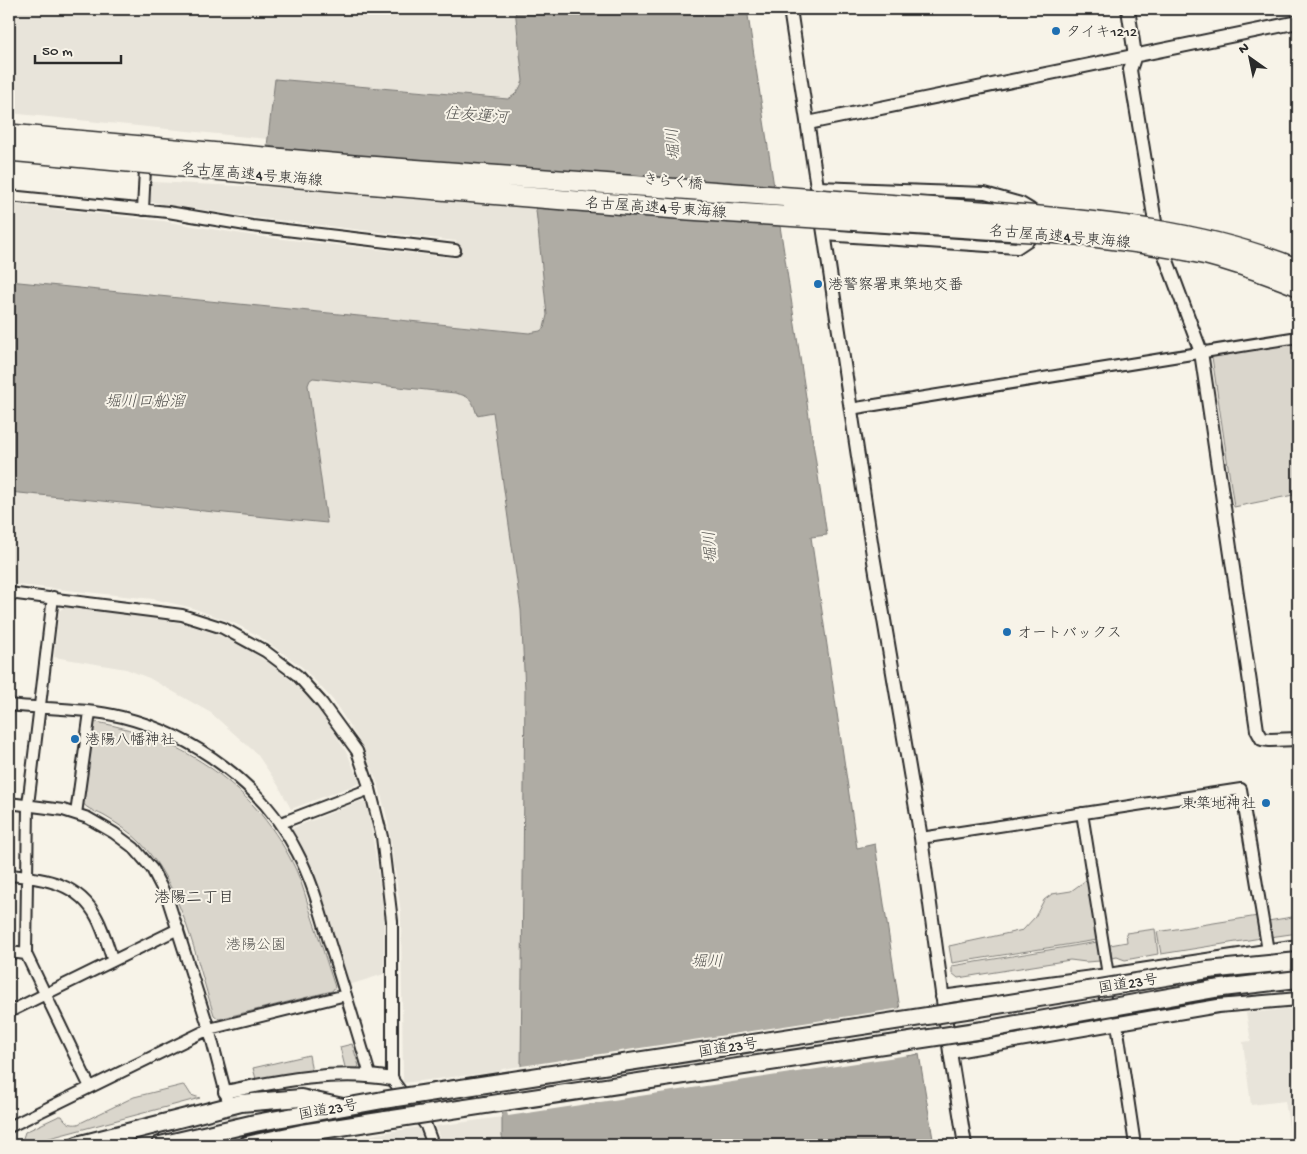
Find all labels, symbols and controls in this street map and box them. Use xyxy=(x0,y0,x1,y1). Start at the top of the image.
place label: タイキ1212 xyxy=(1066,24,1137,42)
marker: タイキ1212 xyxy=(1050,25,1062,37)
scale bar xyxy=(35,32,121,64)
north arrow xyxy=(1224,32,1274,82)
text: N xyxy=(1236,40,1253,59)
text: 50 m xyxy=(42,43,73,61)
water label: 住友運河 xyxy=(443,105,510,129)
water label: 堀川 xyxy=(664,127,686,161)
street label: 名古屋高速4号東海線 xyxy=(180,160,323,191)
street label: きらく橋 xyxy=(642,171,704,195)
street label: 名古屋高速4号東海線 xyxy=(584,194,727,223)
street label: 名古屋高速4号東海線 xyxy=(988,222,1131,253)
place label: 港警察署東築地交番 xyxy=(828,276,963,295)
marker: 港警察署東築地交番 xyxy=(812,278,824,290)
water label: 堀川口船溜 xyxy=(105,393,187,413)
water label: 堀川 xyxy=(701,530,723,564)
place label: オートバックス xyxy=(1017,625,1122,643)
marker: オートバックス xyxy=(1001,626,1013,638)
place label: 港陽八幡神社 xyxy=(85,731,175,750)
marker: 港陽八幡神社 xyxy=(69,733,81,745)
place label: 東築地神社 xyxy=(1181,795,1256,814)
marker: 東築地神社 xyxy=(1260,797,1272,809)
district label: 港陽二丁目 xyxy=(154,889,234,909)
park label: 港陽公園 xyxy=(226,937,286,955)
water label: 堀川 xyxy=(691,953,723,973)
street label: 国道23号 xyxy=(1097,971,1159,999)
street label: 国道23号 xyxy=(697,1035,759,1063)
street label: 国道23号 xyxy=(297,1097,360,1125)

